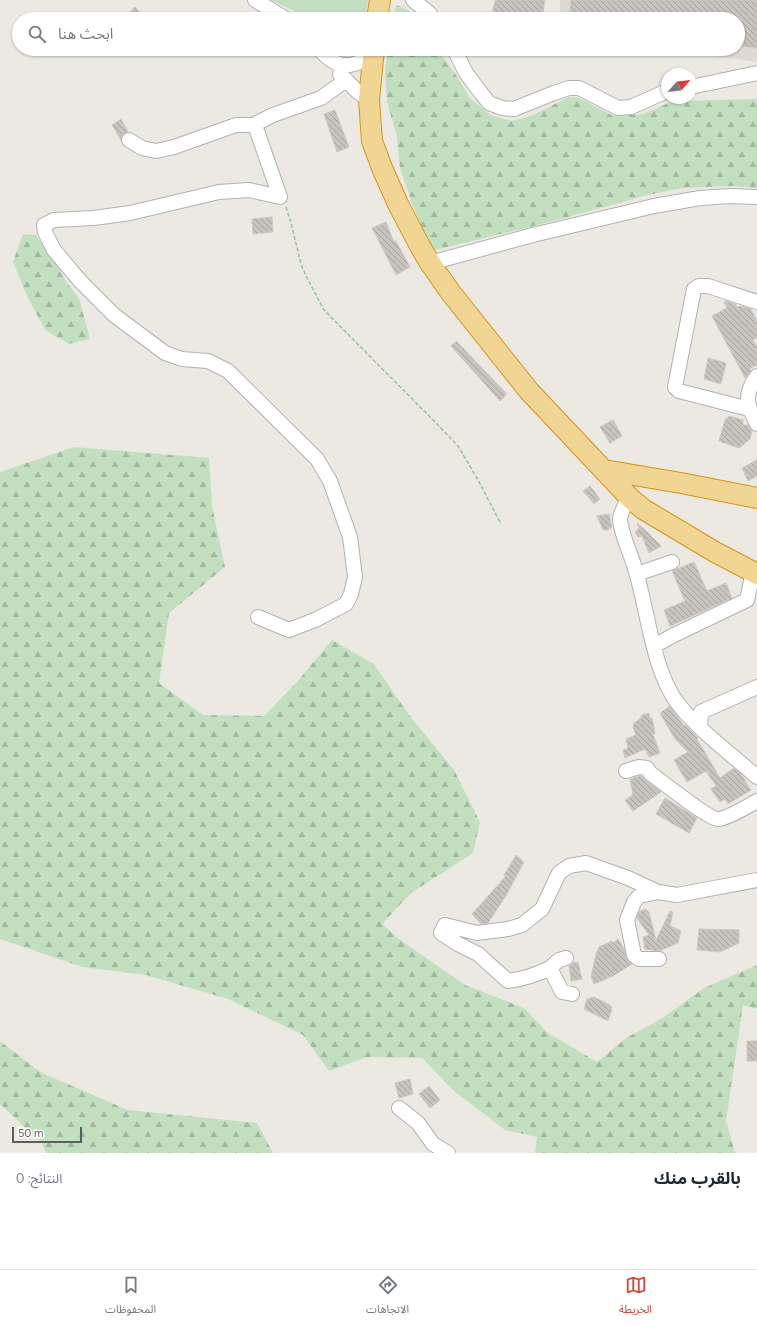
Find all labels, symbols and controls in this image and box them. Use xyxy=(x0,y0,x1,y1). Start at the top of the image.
search box xyxy=(12,12,745,56)
icon: search xyxy=(26,23,48,45)
text: ابحث هنا xyxy=(58,25,113,43)
north arrow xyxy=(661,68,697,104)
scale bar xyxy=(12,1125,82,1144)
text: 50 m xyxy=(18,1127,43,1140)
text: بالقرب منك xyxy=(654,1168,741,1188)
text: النتائج: 0 xyxy=(16,1171,62,1186)
tab: المحفوظات xyxy=(105,1274,156,1321)
tab: الاتجاهات xyxy=(366,1274,409,1321)
tab: الخريطة xyxy=(619,1274,652,1321)

